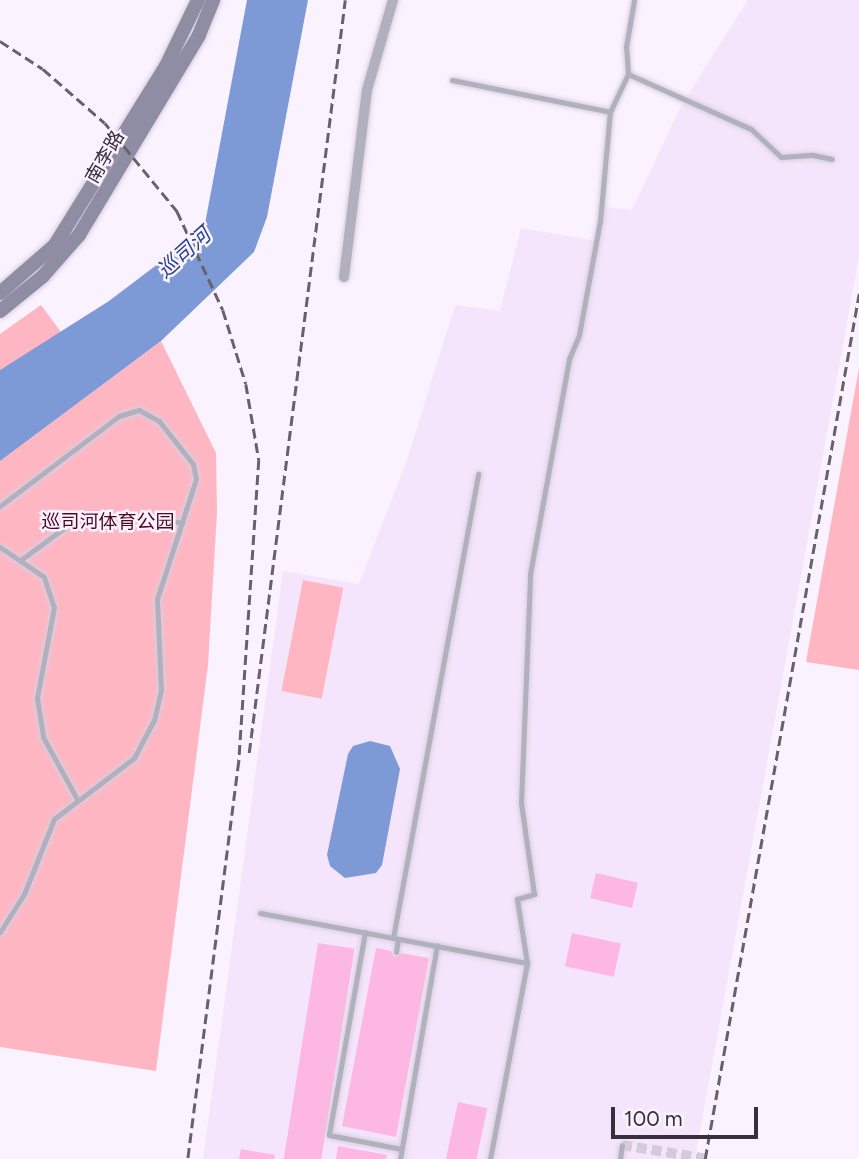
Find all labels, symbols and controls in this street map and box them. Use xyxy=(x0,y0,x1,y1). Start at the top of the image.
street label: 南李路 xyxy=(81,127,129,187)
water label: 巡司河 xyxy=(152,223,216,283)
park label: 巡司河体育公园 xyxy=(42,511,174,533)
scale bar xyxy=(614,1092,761,1136)
text: 100 m xyxy=(624,1106,683,1131)

